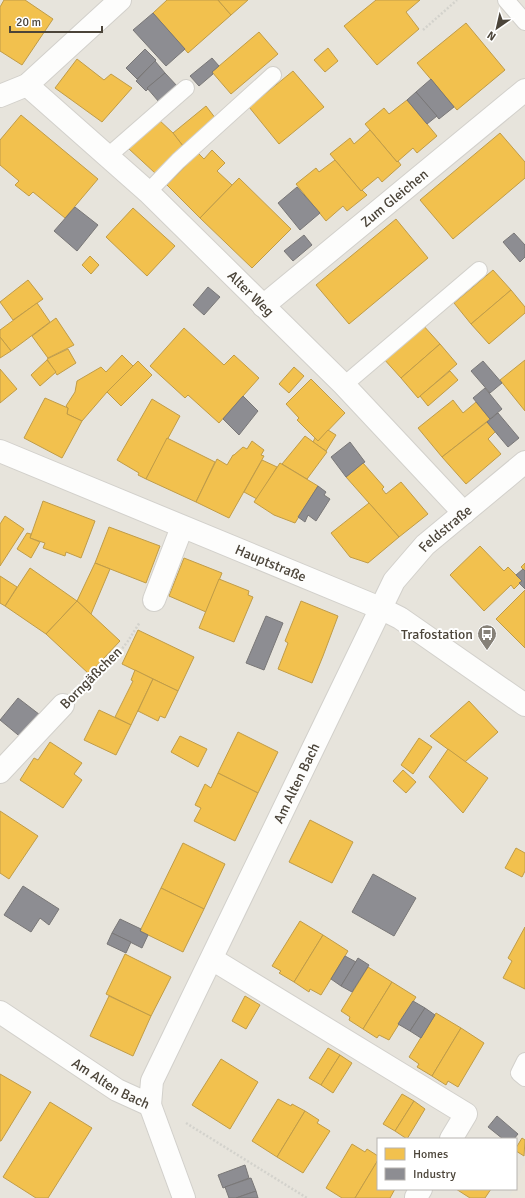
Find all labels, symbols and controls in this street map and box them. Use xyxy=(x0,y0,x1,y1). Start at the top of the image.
scale bar xyxy=(10,8,102,34)
north arrow xyxy=(477,8,517,48)
text: 20 m xyxy=(16,15,41,30)
text: N xyxy=(485,28,498,43)
street label: Zum Gleichen xyxy=(357,165,431,231)
street label: Alter Weg xyxy=(224,267,278,320)
street label: Feldstraße xyxy=(415,501,475,555)
street label: Hauptstraße xyxy=(233,541,309,585)
bus stop icon: Trafostation xyxy=(476,623,498,651)
place label: Trafostation xyxy=(401,626,473,643)
street label: Borngäßchen xyxy=(56,643,126,713)
street label: Am Alten Bach xyxy=(270,740,323,826)
street label: Am Alten Bach xyxy=(69,1054,152,1112)
legend xyxy=(377,1138,517,1190)
text: Homes xyxy=(413,1147,448,1162)
text: Industry xyxy=(413,1167,456,1182)

